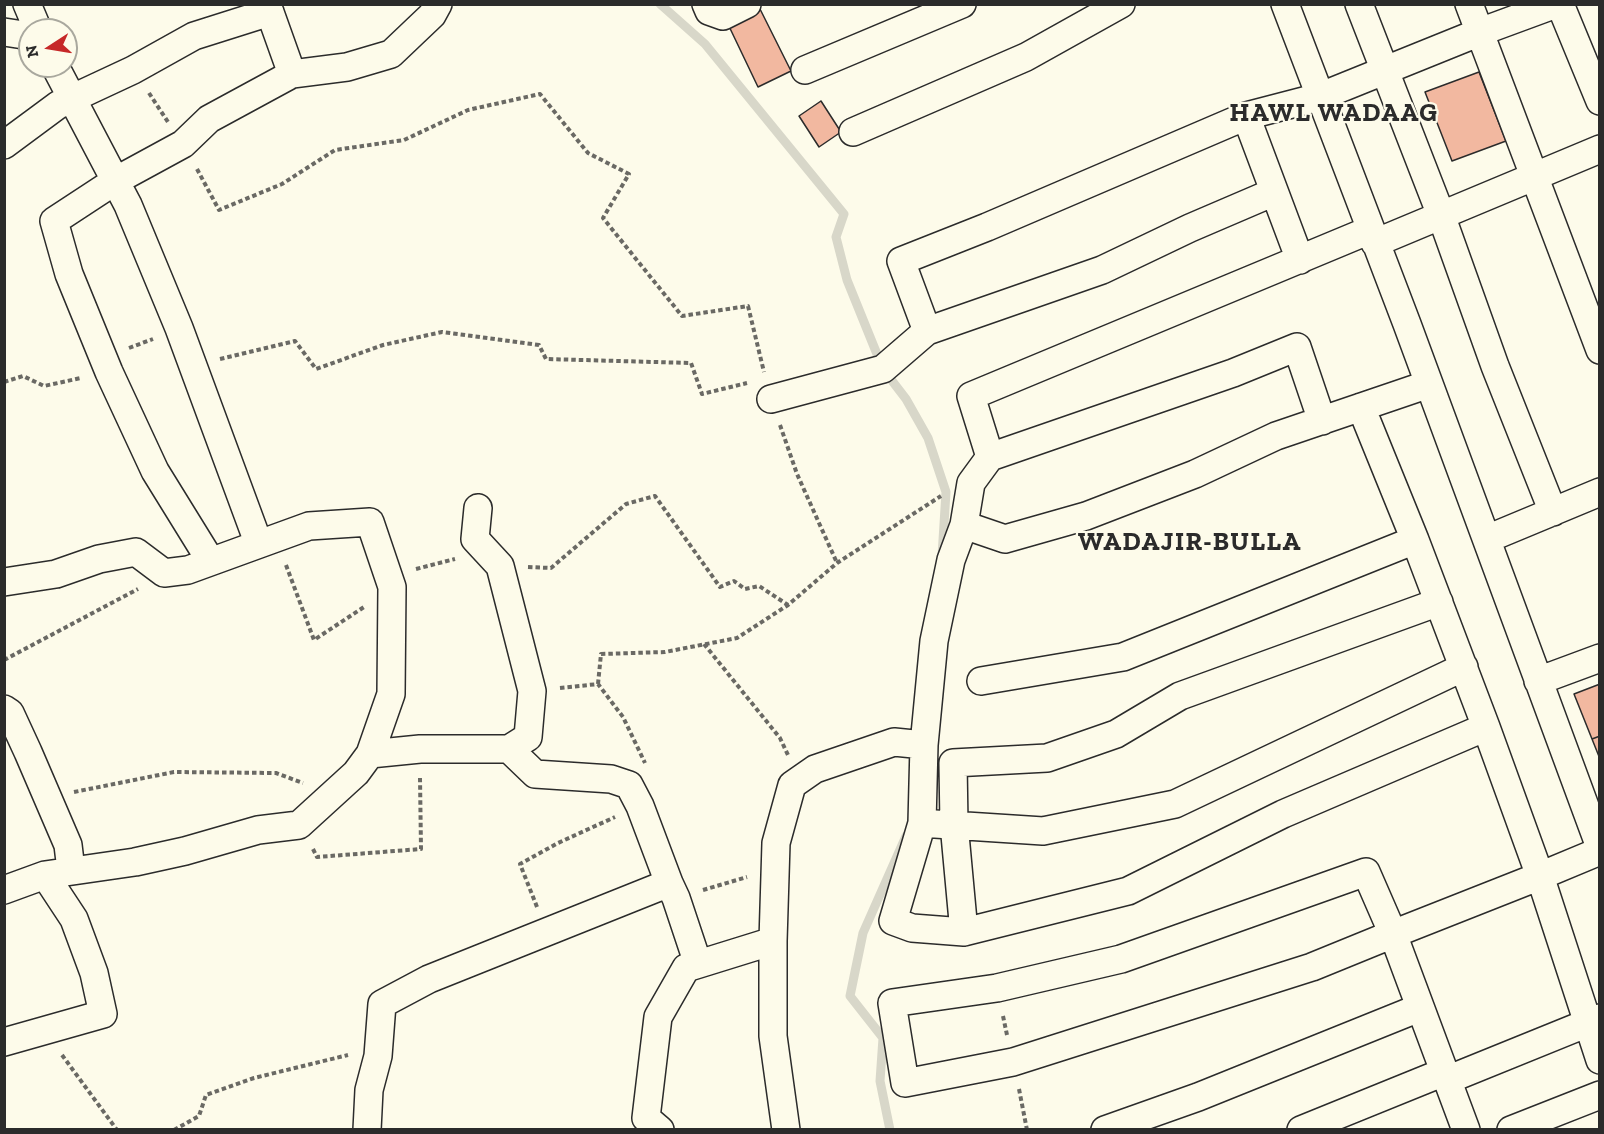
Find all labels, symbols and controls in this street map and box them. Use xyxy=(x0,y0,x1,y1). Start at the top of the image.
north arrow xyxy=(18,18,78,78)
text: N xyxy=(21,44,42,59)
district label: HAWL WADAAG xyxy=(1230,98,1438,130)
district label: WADAJIR-BULLA xyxy=(1078,527,1302,559)

